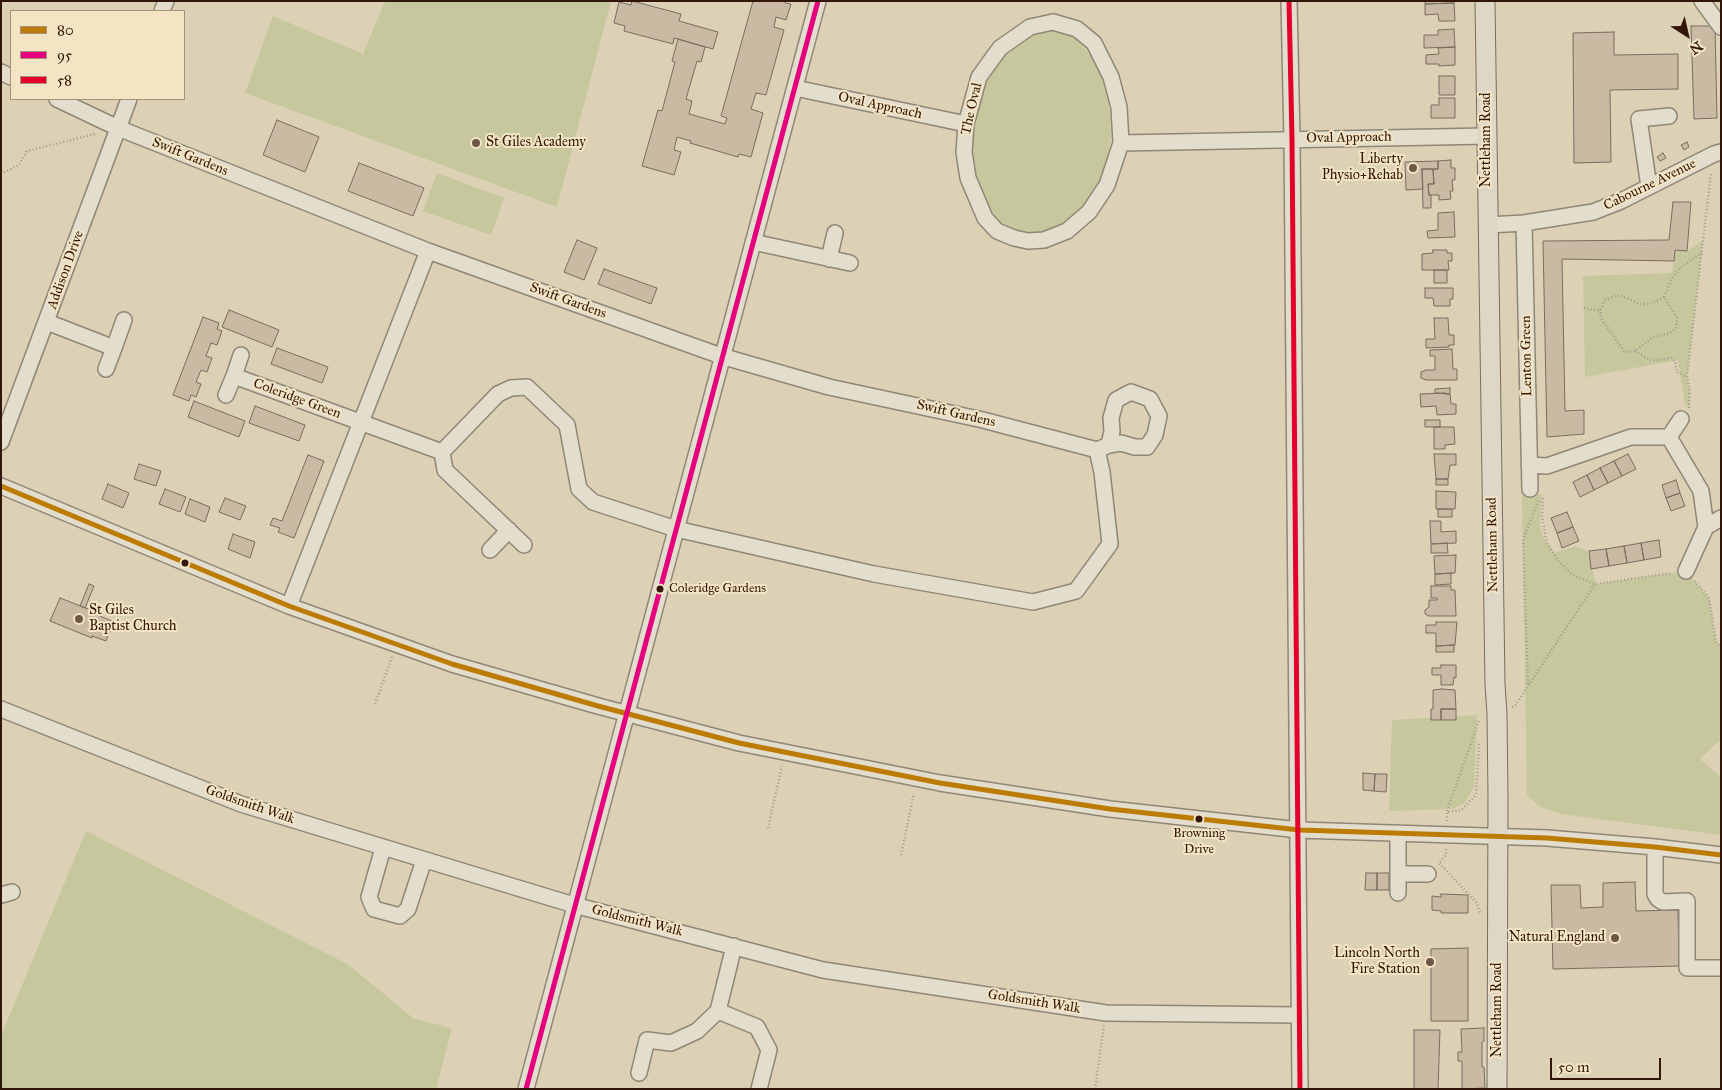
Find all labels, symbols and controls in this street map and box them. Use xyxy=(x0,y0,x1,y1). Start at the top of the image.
legend xyxy=(10,10,185,100)
north arrow xyxy=(1662,10,1712,60)
text: 80 xyxy=(57,21,74,39)
text: N xyxy=(1686,37,1706,58)
text: 95 xyxy=(57,46,72,64)
text: 58 xyxy=(57,71,72,89)
street label: The Oval xyxy=(958,81,986,137)
street label: Oval Approach xyxy=(836,89,924,123)
street label: Nettleham Road xyxy=(1479,92,1495,188)
street label: Oval Approach xyxy=(1306,129,1392,147)
street label: Swift Gardens xyxy=(150,134,230,180)
place label: St Giles Academy xyxy=(486,135,586,151)
marker: St Giles Academy xyxy=(470,137,482,149)
place label: Liberty Physio+Rehab xyxy=(1322,152,1403,184)
street label: Cabourne Avenue xyxy=(1601,155,1699,215)
marker: Liberty Physio+Rehab xyxy=(1407,162,1419,174)
street label: Addison Drive xyxy=(44,228,88,312)
street label: Swift Gardens xyxy=(527,279,609,323)
street label: Lenton Green xyxy=(1518,315,1536,397)
street label: Coleridge Green xyxy=(251,375,343,423)
street label: Swift Gardens xyxy=(915,397,997,431)
street label: Nettleham Road xyxy=(1484,497,1502,593)
unlabelled marker xyxy=(180,558,190,568)
place label: Coleridge Gardens xyxy=(669,581,766,597)
marker: Coleridge Gardens xyxy=(655,584,665,594)
place label: St Giles Baptist Church xyxy=(89,603,177,636)
marker: St Giles Baptist Church xyxy=(73,613,85,625)
street label: Goldsmith Walk xyxy=(203,782,297,828)
marker: Browning Drive xyxy=(1194,814,1204,824)
place label: Browning Drive xyxy=(1173,826,1225,857)
street label: Goldsmith Walk xyxy=(590,902,684,940)
place label: Natural England xyxy=(1509,930,1605,946)
marker: Natural England xyxy=(1609,932,1621,944)
place label: Lincoln North Fire Station xyxy=(1334,946,1420,979)
marker: Lincoln North Fire Station xyxy=(1424,956,1436,968)
street label: Nettleham Road xyxy=(1490,962,1506,1058)
street label: Goldsmith Walk xyxy=(987,986,1081,1018)
scale bar xyxy=(1552,1048,1663,1080)
text: 50 m xyxy=(1558,1058,1590,1076)

